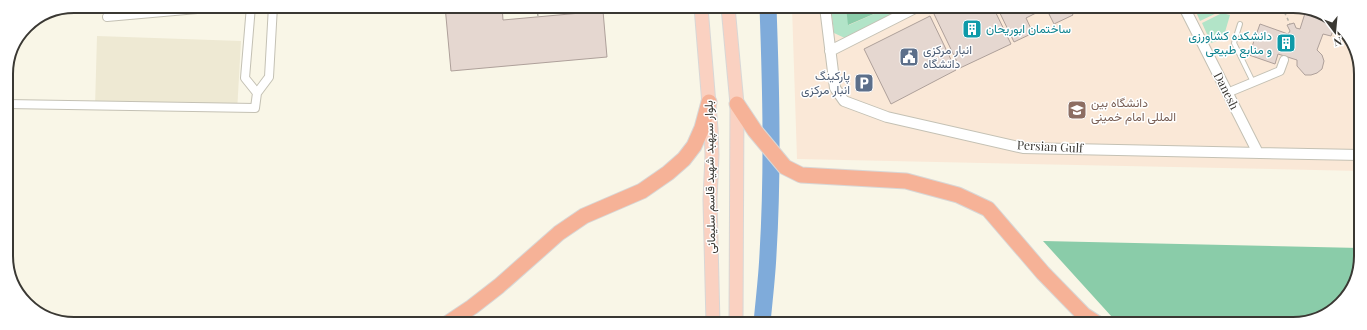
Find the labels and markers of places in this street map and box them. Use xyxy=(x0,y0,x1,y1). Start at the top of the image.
building icon: ساختمان ابوریحان xyxy=(961,18,983,40)
place label: ساختمان ابوریحان xyxy=(986,20,1071,37)
place label: دانشکده کشاورزی و منابع طبیعی xyxy=(1188,27,1272,59)
building icon: دانشکده کشاورزی و منابع طبیعی xyxy=(1275,32,1297,54)
place label: انبار مرکزی داتشگاه xyxy=(923,41,972,71)
public building icon: انبار مرکزی داتشگاه xyxy=(898,46,920,68)
place label: پارکینگ انبار مرکزی xyxy=(801,67,850,98)
parking icon: پارکینگ انبار مرکزی xyxy=(853,72,875,94)
place label: دانشگاه بین المللی امام خمینی xyxy=(1091,94,1176,125)
school or university icon: دانشگاه بین المللی امام خمینی xyxy=(1066,99,1088,121)

